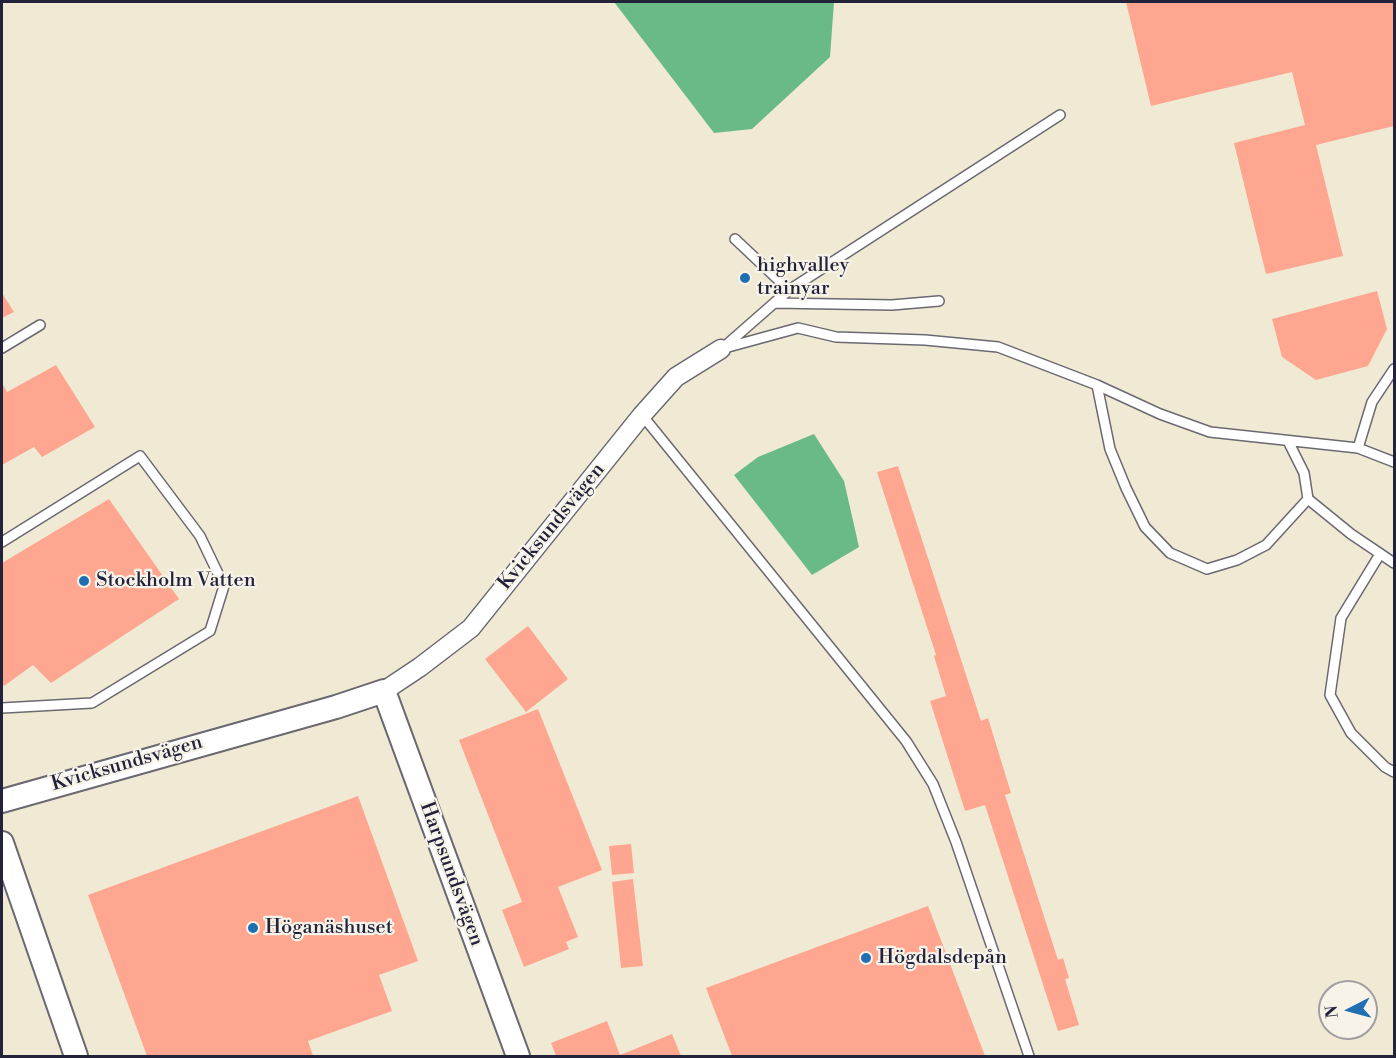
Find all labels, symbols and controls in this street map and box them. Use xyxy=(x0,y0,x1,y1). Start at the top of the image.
place label: highvalley trainyar xyxy=(757,254,849,301)
marker: highvalley trainyar xyxy=(738,271,752,285)
street label: Kvicksundsvägen xyxy=(493,459,611,595)
place label: Stockholm Vatten xyxy=(96,569,256,593)
marker: Stockholm Vatten xyxy=(77,574,91,588)
street label: Kvicksundsvägen xyxy=(49,731,205,797)
street label: Harpsundsvägen xyxy=(414,799,488,949)
place label: Höganäshuset xyxy=(265,916,393,940)
marker: Höganäshuset xyxy=(246,921,260,935)
place label: Högdalsdepån xyxy=(878,946,1007,970)
marker: Högdalsdepån xyxy=(859,951,873,965)
north arrow xyxy=(1318,980,1378,1040)
text: N xyxy=(1321,1004,1343,1019)

